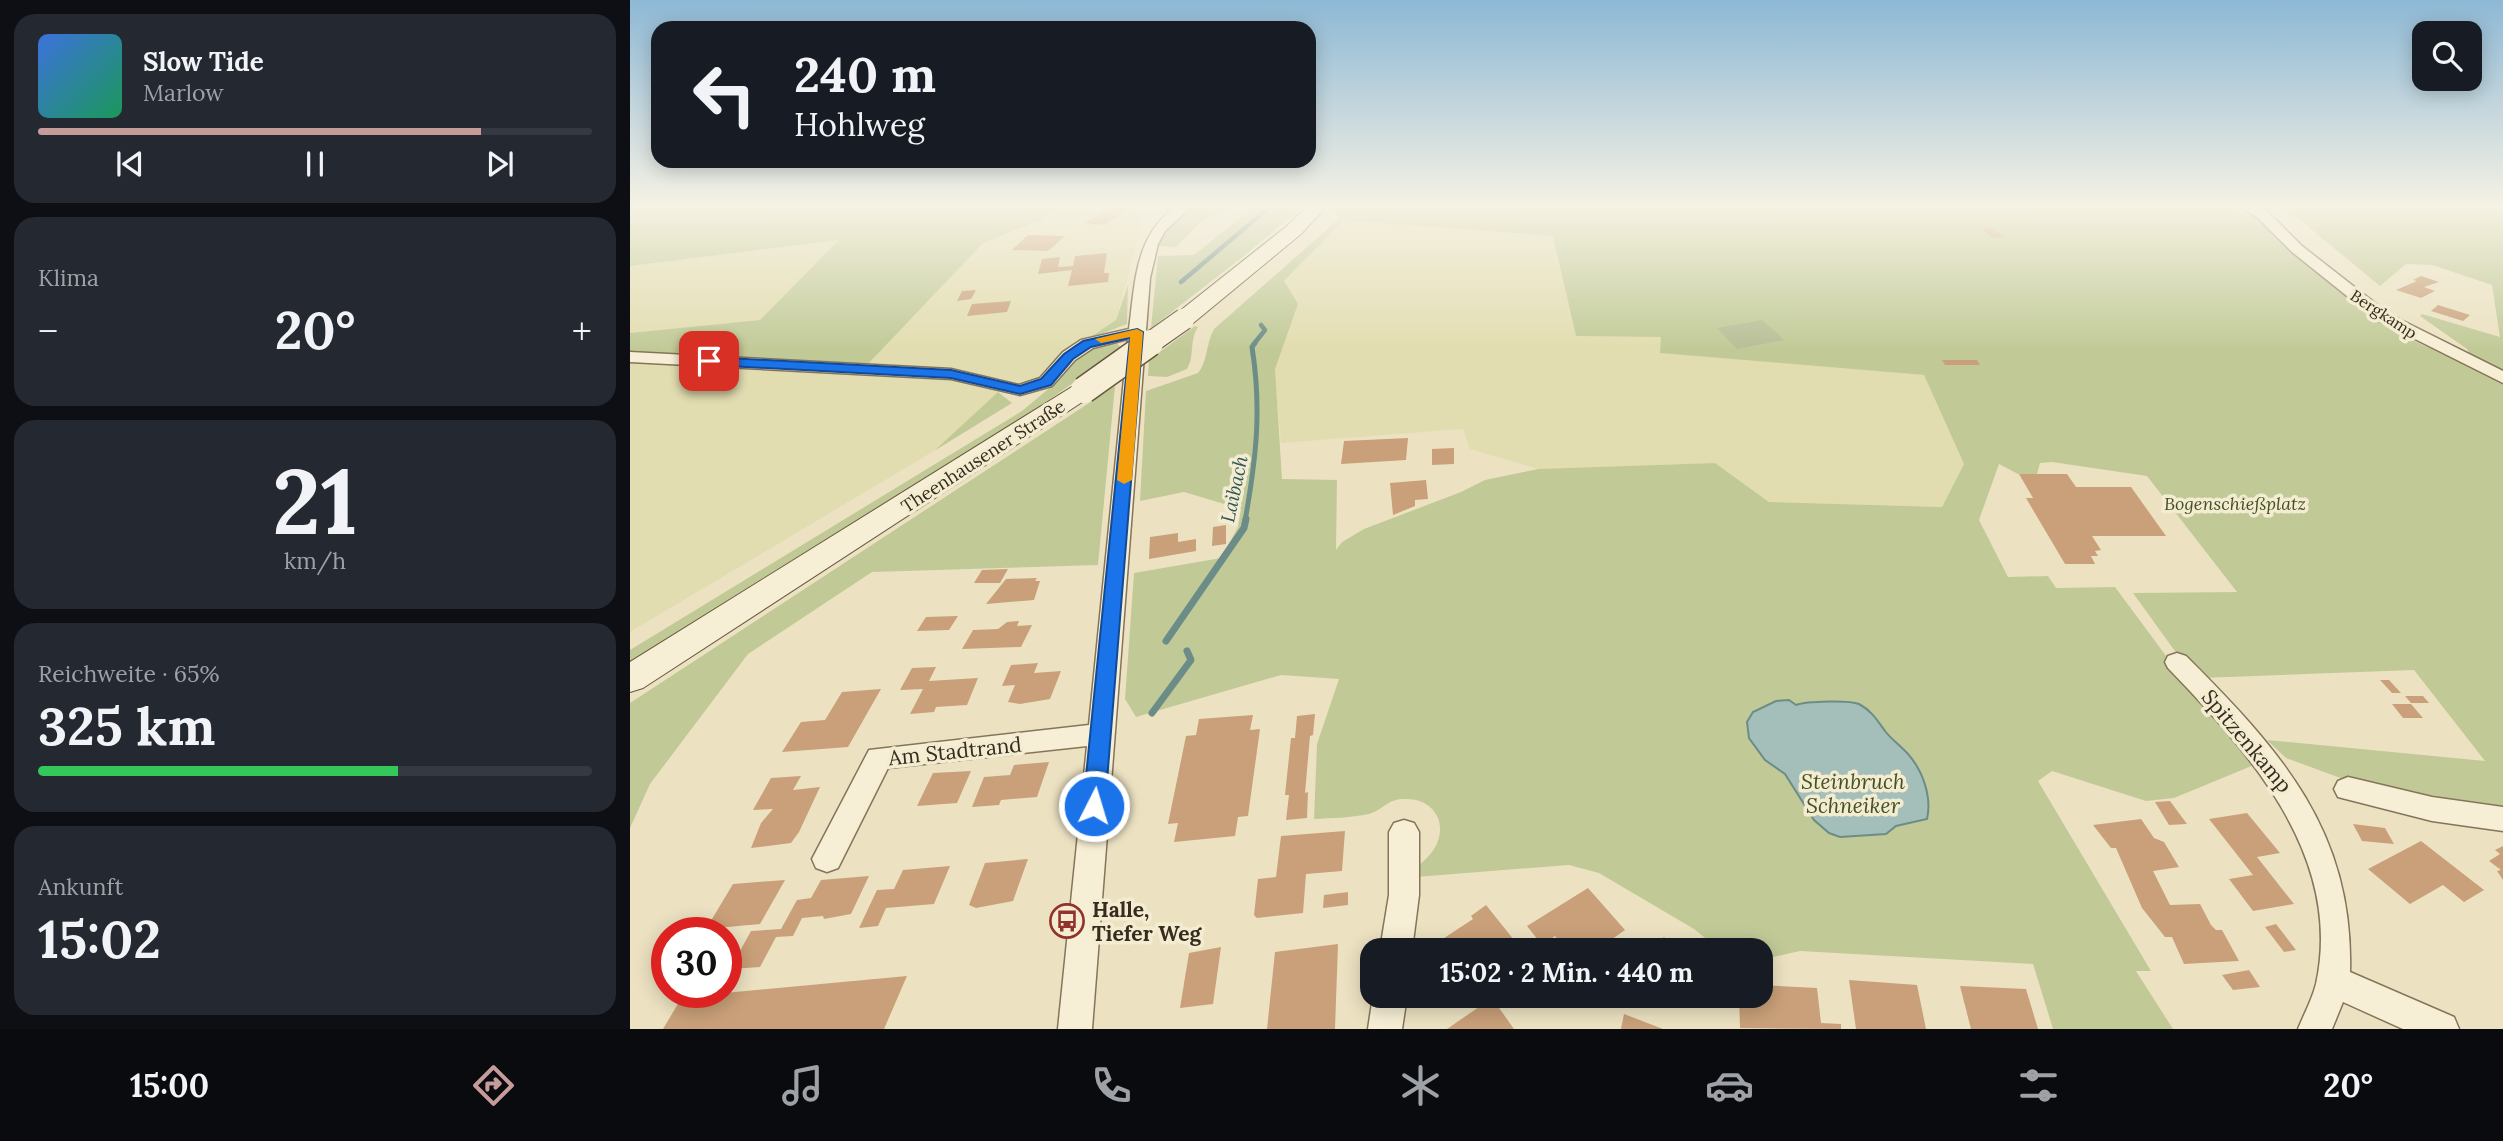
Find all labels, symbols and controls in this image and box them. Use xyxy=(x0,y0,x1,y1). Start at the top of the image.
map controls xyxy=(2412,21,2482,91)
button: search xyxy=(2412,21,2482,91)
text: 240 m xyxy=(794,43,936,105)
text: Slow Tide xyxy=(143,45,264,78)
icon: left xyxy=(679,49,770,140)
text: Marlow xyxy=(143,78,224,107)
text: Hohlweg xyxy=(794,104,925,145)
icon: previous xyxy=(111,145,149,183)
icon: pause xyxy=(296,145,334,183)
icon: next xyxy=(481,145,519,183)
text: Klima xyxy=(38,263,99,292)
street label: Bergkamp xyxy=(2347,285,2421,343)
text: 20° xyxy=(275,297,355,363)
text: − xyxy=(38,307,58,355)
text: + xyxy=(572,307,592,355)
pin xyxy=(679,331,739,391)
icon: arrive xyxy=(690,342,728,380)
street label: Theenhausener Straße xyxy=(897,394,1069,518)
text: 21 xyxy=(272,442,358,559)
water label: Laibach xyxy=(1215,453,1253,525)
park label: Bogenschießplatz xyxy=(2164,492,2306,515)
text: km/h xyxy=(284,546,346,575)
text: Reichweite · 65% xyxy=(38,659,220,688)
street label: Spitzenkamp xyxy=(2196,684,2298,798)
text: 325 km xyxy=(38,693,215,759)
street label: Am Stadtrand xyxy=(886,731,1023,772)
park label: Steinbruch Schneiker xyxy=(1801,768,1905,819)
position arrow xyxy=(1057,769,1131,843)
text: Ankunft xyxy=(38,872,123,901)
place label: Halle, Tiefer Weg xyxy=(1092,896,1202,947)
bus stop icon: Halle, Tiefer Weg xyxy=(1048,902,1086,940)
text: 15:02 xyxy=(38,906,161,972)
speed limit sign: 30 xyxy=(651,917,742,1008)
text: 15:02 · 2 Min. · 440 m xyxy=(1440,956,1693,989)
icon: directions xyxy=(469,1061,518,1110)
icon: music xyxy=(778,1061,827,1110)
icon: phone xyxy=(1087,1061,1136,1110)
icon: climate xyxy=(1396,1061,1445,1110)
icon: car xyxy=(1705,1061,1754,1110)
icon: filters xyxy=(2014,1061,2063,1110)
text: 15:00 xyxy=(130,1065,209,1106)
text: 20° xyxy=(2323,1065,2373,1106)

